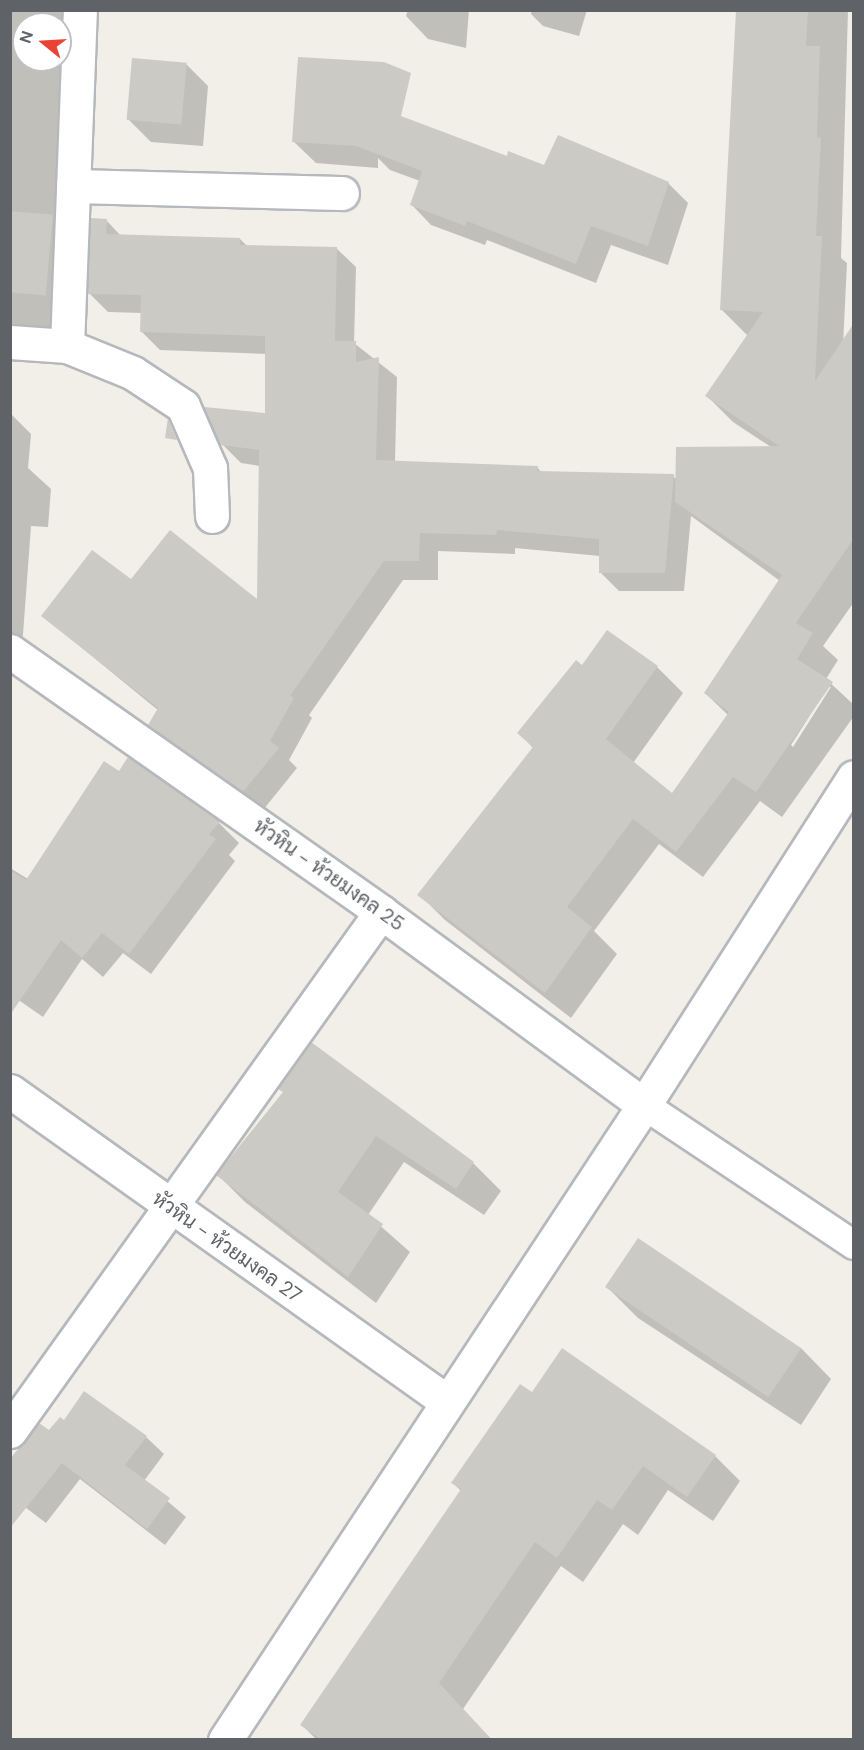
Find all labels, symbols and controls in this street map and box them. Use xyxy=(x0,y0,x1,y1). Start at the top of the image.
north arrow xyxy=(12,12,72,72)
text: N xyxy=(15,28,38,46)
street label: หัวหิน - ห้วยมงคล 25 xyxy=(249,814,409,936)
street label: หัวหิน - ห้วยมงคล 27 xyxy=(148,1187,306,1307)

